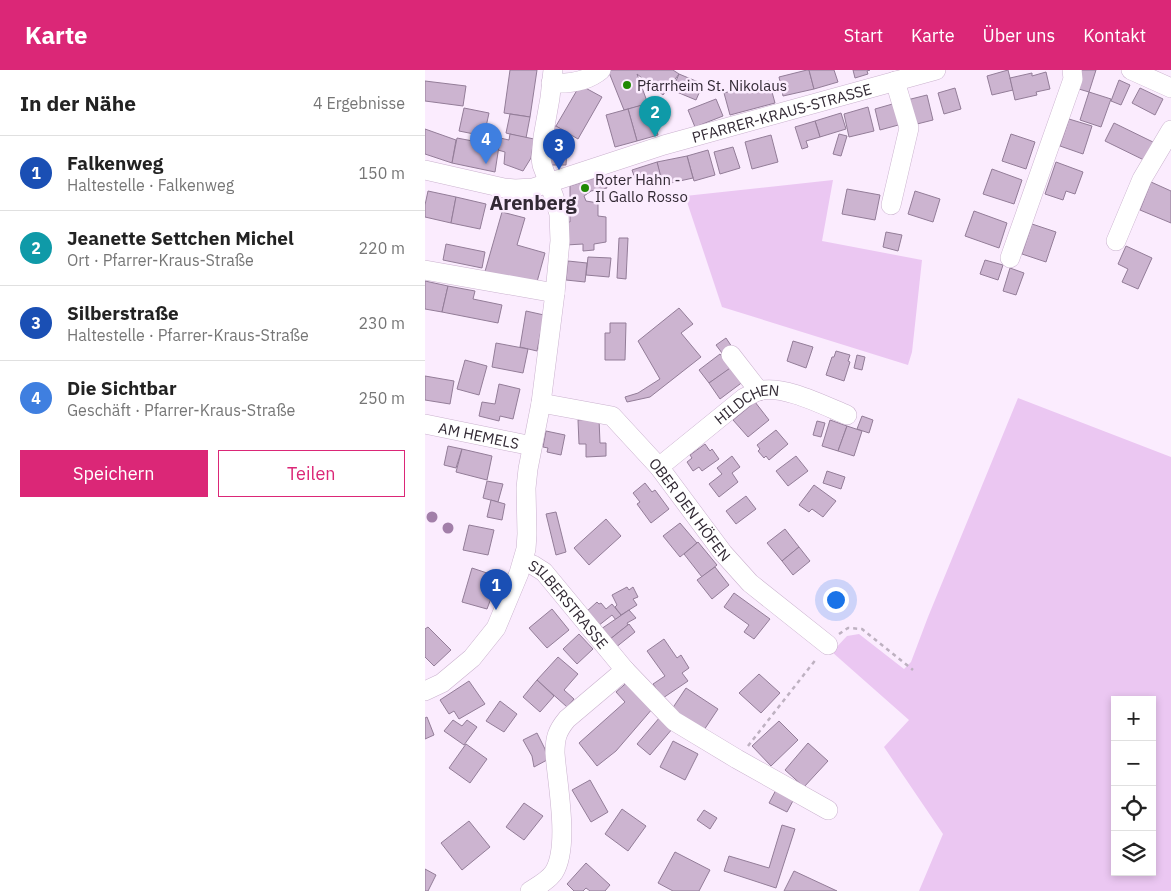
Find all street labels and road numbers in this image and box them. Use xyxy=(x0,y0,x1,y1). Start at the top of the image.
street label: PFARRER-KRAUS-STRASSE xyxy=(690,79,874,146)
street label: HILDCHEN xyxy=(710,380,780,428)
street label: AM HEMELS xyxy=(437,418,521,453)
street label: OBER DEN HÖFEN xyxy=(645,453,735,565)
street label: SILBERSTRASSE xyxy=(525,555,613,653)

